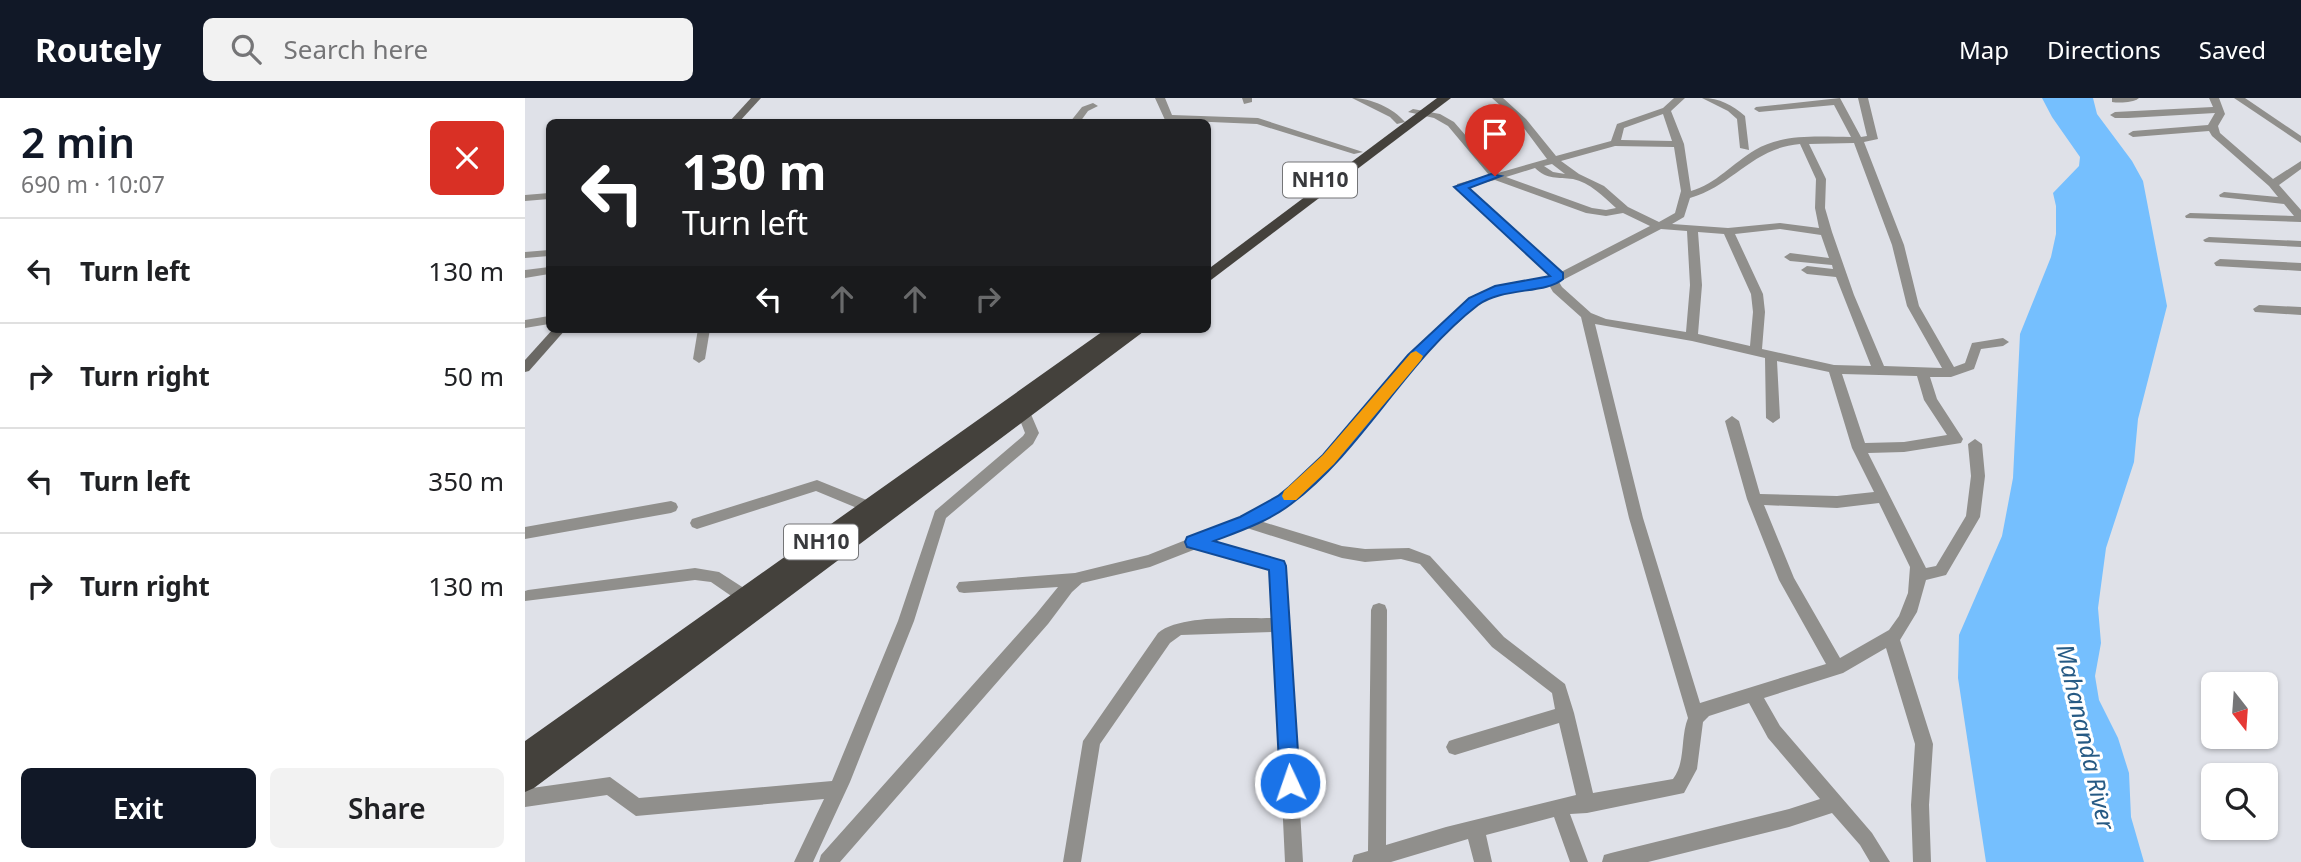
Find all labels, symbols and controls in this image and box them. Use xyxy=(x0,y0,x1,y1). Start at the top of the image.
search box xyxy=(203,18,693,81)
text: Routely xyxy=(35,27,161,72)
icon: search xyxy=(227,30,265,68)
text: Search here xyxy=(283,31,428,67)
text: Map xyxy=(1959,33,2009,66)
text: Directions xyxy=(2047,33,2161,66)
text: Saved xyxy=(2199,33,2266,66)
pin xyxy=(1465,104,1525,176)
text: 2 min xyxy=(21,113,135,170)
icon: arrive xyxy=(1476,115,1514,153)
button: close xyxy=(430,121,504,195)
text: 130 m xyxy=(682,138,827,204)
icon: left xyxy=(567,147,658,238)
road number: NH10 xyxy=(1283,162,1357,198)
text: 690 m · 10:07 xyxy=(21,168,165,200)
text: Turn left xyxy=(682,201,808,244)
icon: left xyxy=(21,252,59,290)
text: Turn left xyxy=(80,253,191,289)
text: 130 m xyxy=(428,253,504,289)
icon: left xyxy=(750,280,788,318)
icon: ahead xyxy=(823,280,861,318)
icon: ahead xyxy=(896,280,934,318)
icon: right xyxy=(969,280,1007,318)
icon: right xyxy=(21,357,59,395)
text: Turn right xyxy=(80,358,210,394)
text: 50 m xyxy=(443,358,504,394)
icon: left xyxy=(21,462,59,500)
text: Turn left xyxy=(80,463,191,499)
text: 350 m xyxy=(428,463,504,499)
road number: NH10 xyxy=(784,524,858,560)
icon: right xyxy=(21,567,59,605)
text: Turn right xyxy=(80,568,210,604)
text: 130 m xyxy=(428,568,504,604)
water label: Mahananda River xyxy=(2049,641,2124,834)
north arrow xyxy=(2201,672,2279,749)
map controls xyxy=(2201,672,2278,840)
position arrow xyxy=(1253,746,1327,820)
button: search xyxy=(2201,763,2278,840)
button: Exit xyxy=(21,768,256,848)
button: Share xyxy=(270,768,504,848)

